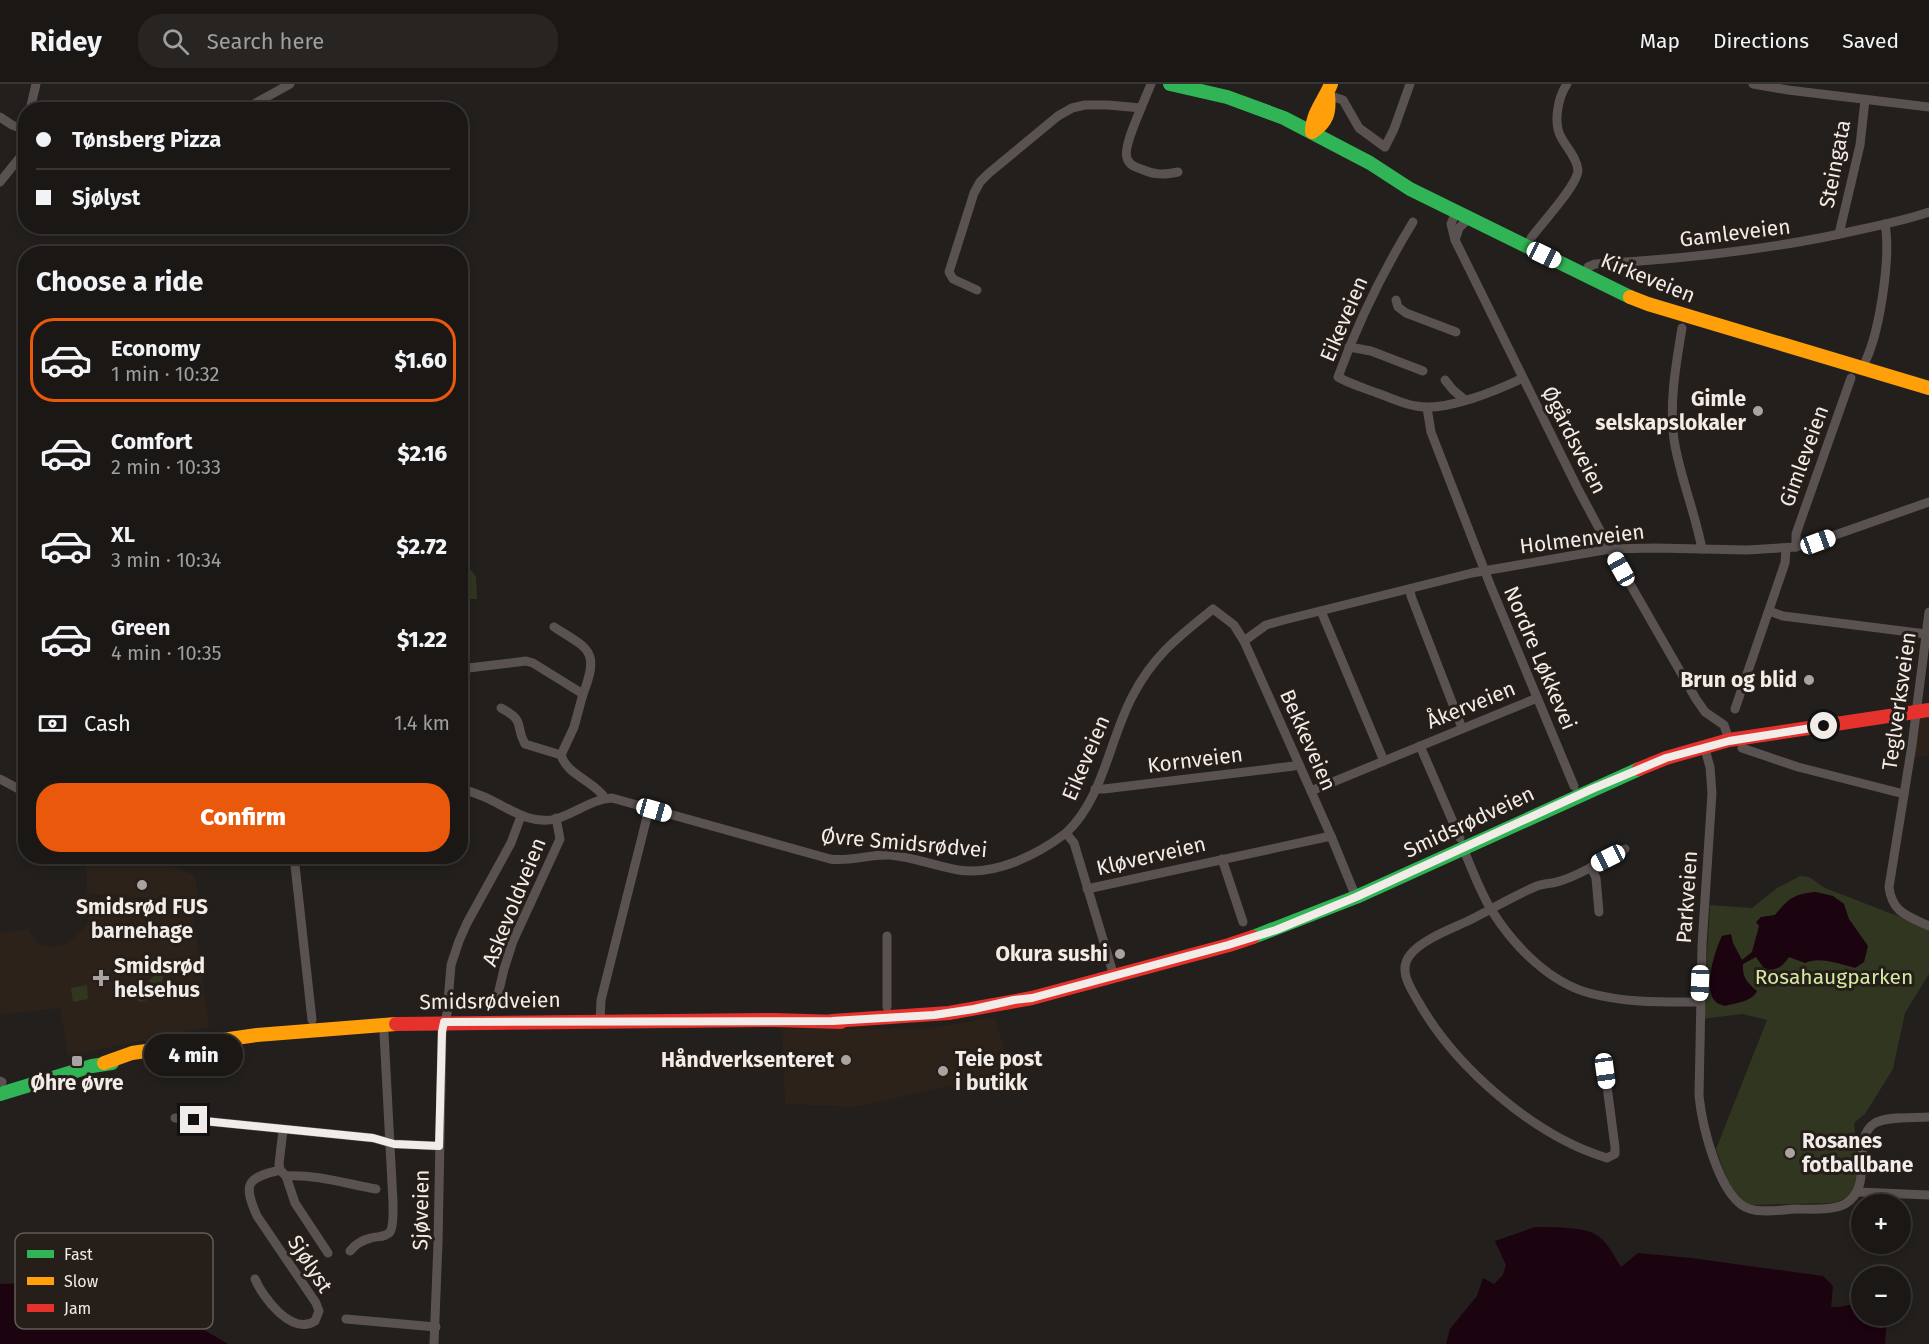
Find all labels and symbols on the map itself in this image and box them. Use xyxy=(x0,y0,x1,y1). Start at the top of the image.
street label: Steingata xyxy=(1814,118,1856,210)
street label: Gamleveien xyxy=(1678,213,1792,253)
car xyxy=(1524,239,1564,271)
street label: Kirkeveien xyxy=(1597,247,1699,309)
street label: Eikeveien xyxy=(1314,272,1374,366)
street label: Øgårdsveien xyxy=(1536,382,1612,498)
place label: Gimle selskapslokaler xyxy=(1595,386,1747,436)
street label: Gimleveien xyxy=(1774,402,1834,510)
marker: Gimle selskapslokaler xyxy=(1751,404,1765,418)
street label: Holmenveien xyxy=(1518,518,1646,560)
car xyxy=(1798,527,1838,557)
car xyxy=(1604,549,1638,589)
street label: Nordre Løkkevei xyxy=(1498,582,1582,734)
street label: Teglverksveien xyxy=(1876,630,1922,772)
place label: Brun og blid xyxy=(1680,667,1797,693)
marker: Brun og blid xyxy=(1802,673,1816,687)
street label: Åkerveien xyxy=(1423,675,1519,735)
street label: Bekkeveien xyxy=(1274,685,1342,795)
street label: Eikeveien xyxy=(1056,711,1116,805)
route start xyxy=(1810,712,1837,739)
street label: Kornveien xyxy=(1146,741,1244,779)
street label: Smidsrødveien xyxy=(1399,780,1539,864)
car xyxy=(634,796,674,824)
street label: Øvre Smidsrødvei xyxy=(820,823,988,863)
street label: Kløverveien xyxy=(1094,831,1208,881)
street label: Askevoldveien xyxy=(476,834,552,970)
car xyxy=(1588,842,1628,874)
street label: Parkveien xyxy=(1671,850,1703,944)
marker: Smidsrød FUS barnehage xyxy=(135,878,149,892)
place label: Smidsrød FUS barnehage xyxy=(76,894,208,944)
place label: Okura sushi xyxy=(996,941,1108,967)
marker: Okura sushi xyxy=(1113,947,1127,961)
place label: Smidsrød helsehus xyxy=(114,953,205,1003)
park label: Rosahaugparken xyxy=(1755,964,1913,990)
car xyxy=(1690,965,1710,1001)
marker: Smidsrød helsehus xyxy=(92,969,110,987)
street label: Smidsrødveien xyxy=(419,987,561,1015)
callout: 4 min xyxy=(144,1033,244,1075)
place label: Teie post i butikk xyxy=(955,1046,1043,1096)
place label: Håndverksenteret xyxy=(661,1047,835,1073)
car xyxy=(1594,1052,1616,1090)
marker: Håndverksenteret xyxy=(839,1053,853,1067)
marker: Øhre øvre xyxy=(70,1054,84,1068)
marker: Teie post i butikk xyxy=(936,1064,950,1078)
place label: Øhre øvre xyxy=(30,1070,124,1096)
route end xyxy=(180,1106,207,1133)
place label: Rosanes fotballbane xyxy=(1802,1128,1914,1178)
marker: Rosanes fotballbane xyxy=(1783,1146,1797,1160)
street label: Sjøveien xyxy=(407,1169,435,1251)
street label: Sjølyst xyxy=(282,1230,338,1298)
legend xyxy=(15,1233,213,1329)
text: Fast xyxy=(64,1245,93,1264)
text: Slow xyxy=(64,1272,99,1291)
text: Jam xyxy=(64,1299,91,1318)

